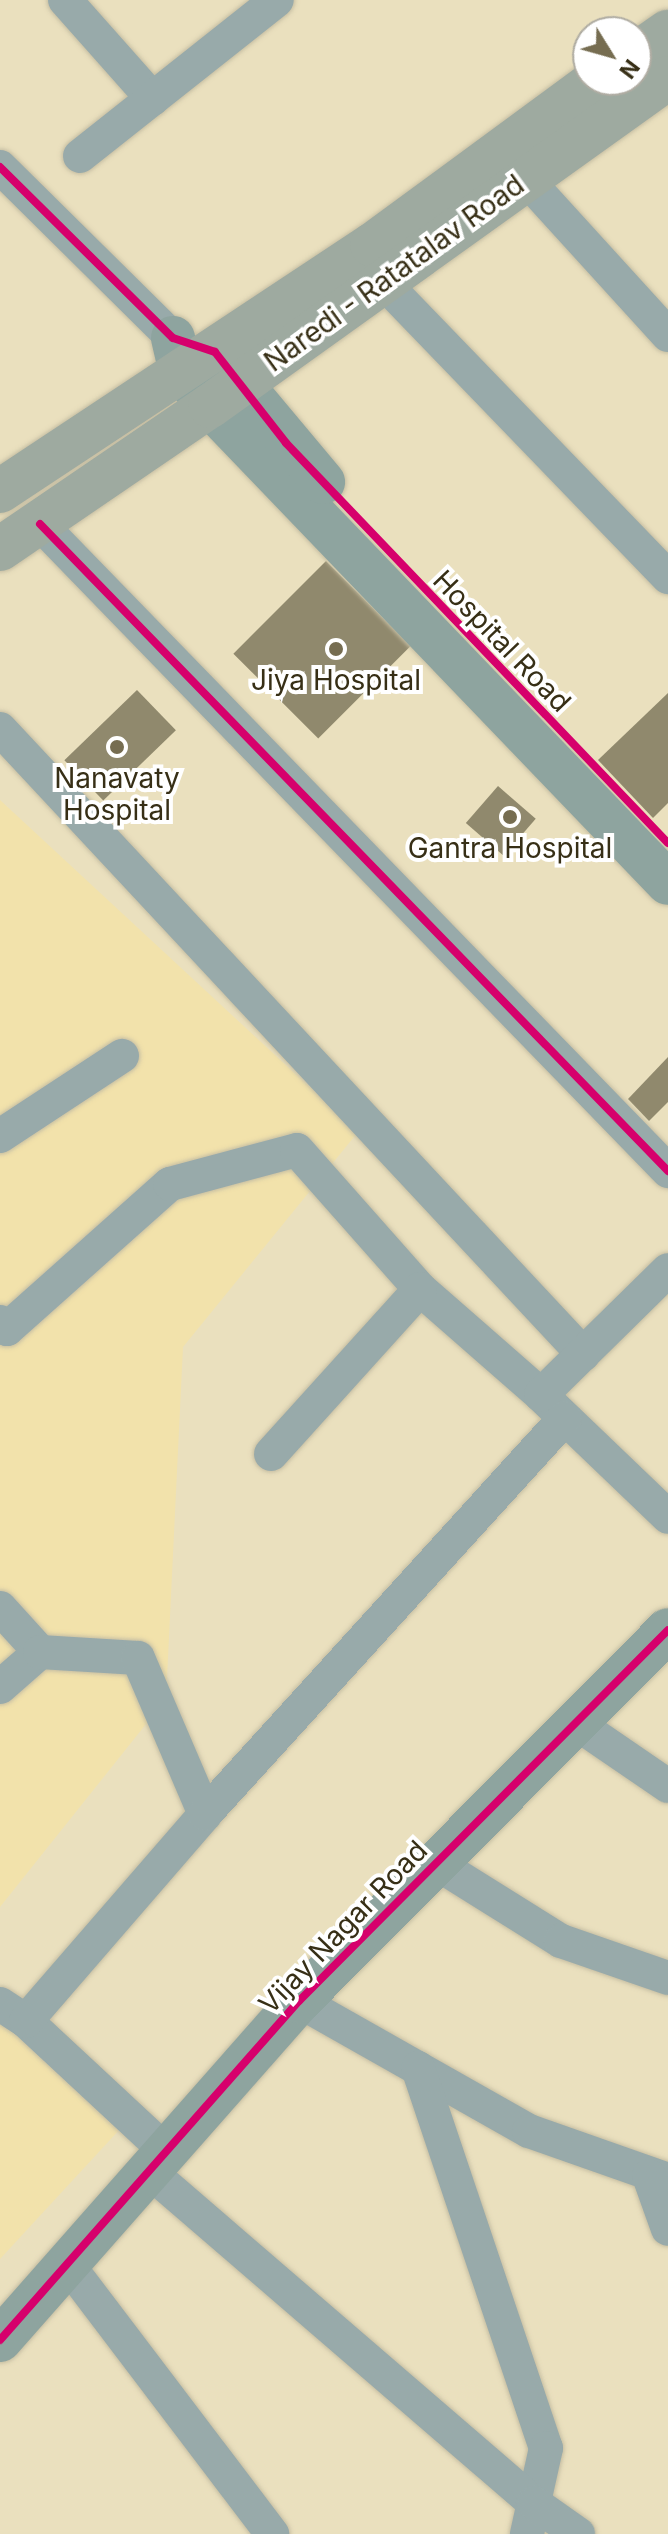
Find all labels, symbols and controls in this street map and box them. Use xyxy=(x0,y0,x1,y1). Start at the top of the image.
north arrow xyxy=(572,16,652,96)
text: N xyxy=(614,55,645,84)
street label: Naredi - Ratatalav Road xyxy=(258,168,530,378)
street label: Hospital Road xyxy=(426,563,578,719)
marker: Jiya Hospital xyxy=(325,638,347,660)
place label: Jiya Hospital xyxy=(251,663,421,697)
marker: Nanavaty Hospital xyxy=(106,736,128,758)
place label: Nanavaty Hospital xyxy=(54,761,180,827)
marker: Gantra Hospital xyxy=(499,806,521,828)
place label: Gantra Hospital xyxy=(408,831,612,865)
street label: Vijay Nagar Road xyxy=(252,1834,434,2020)

